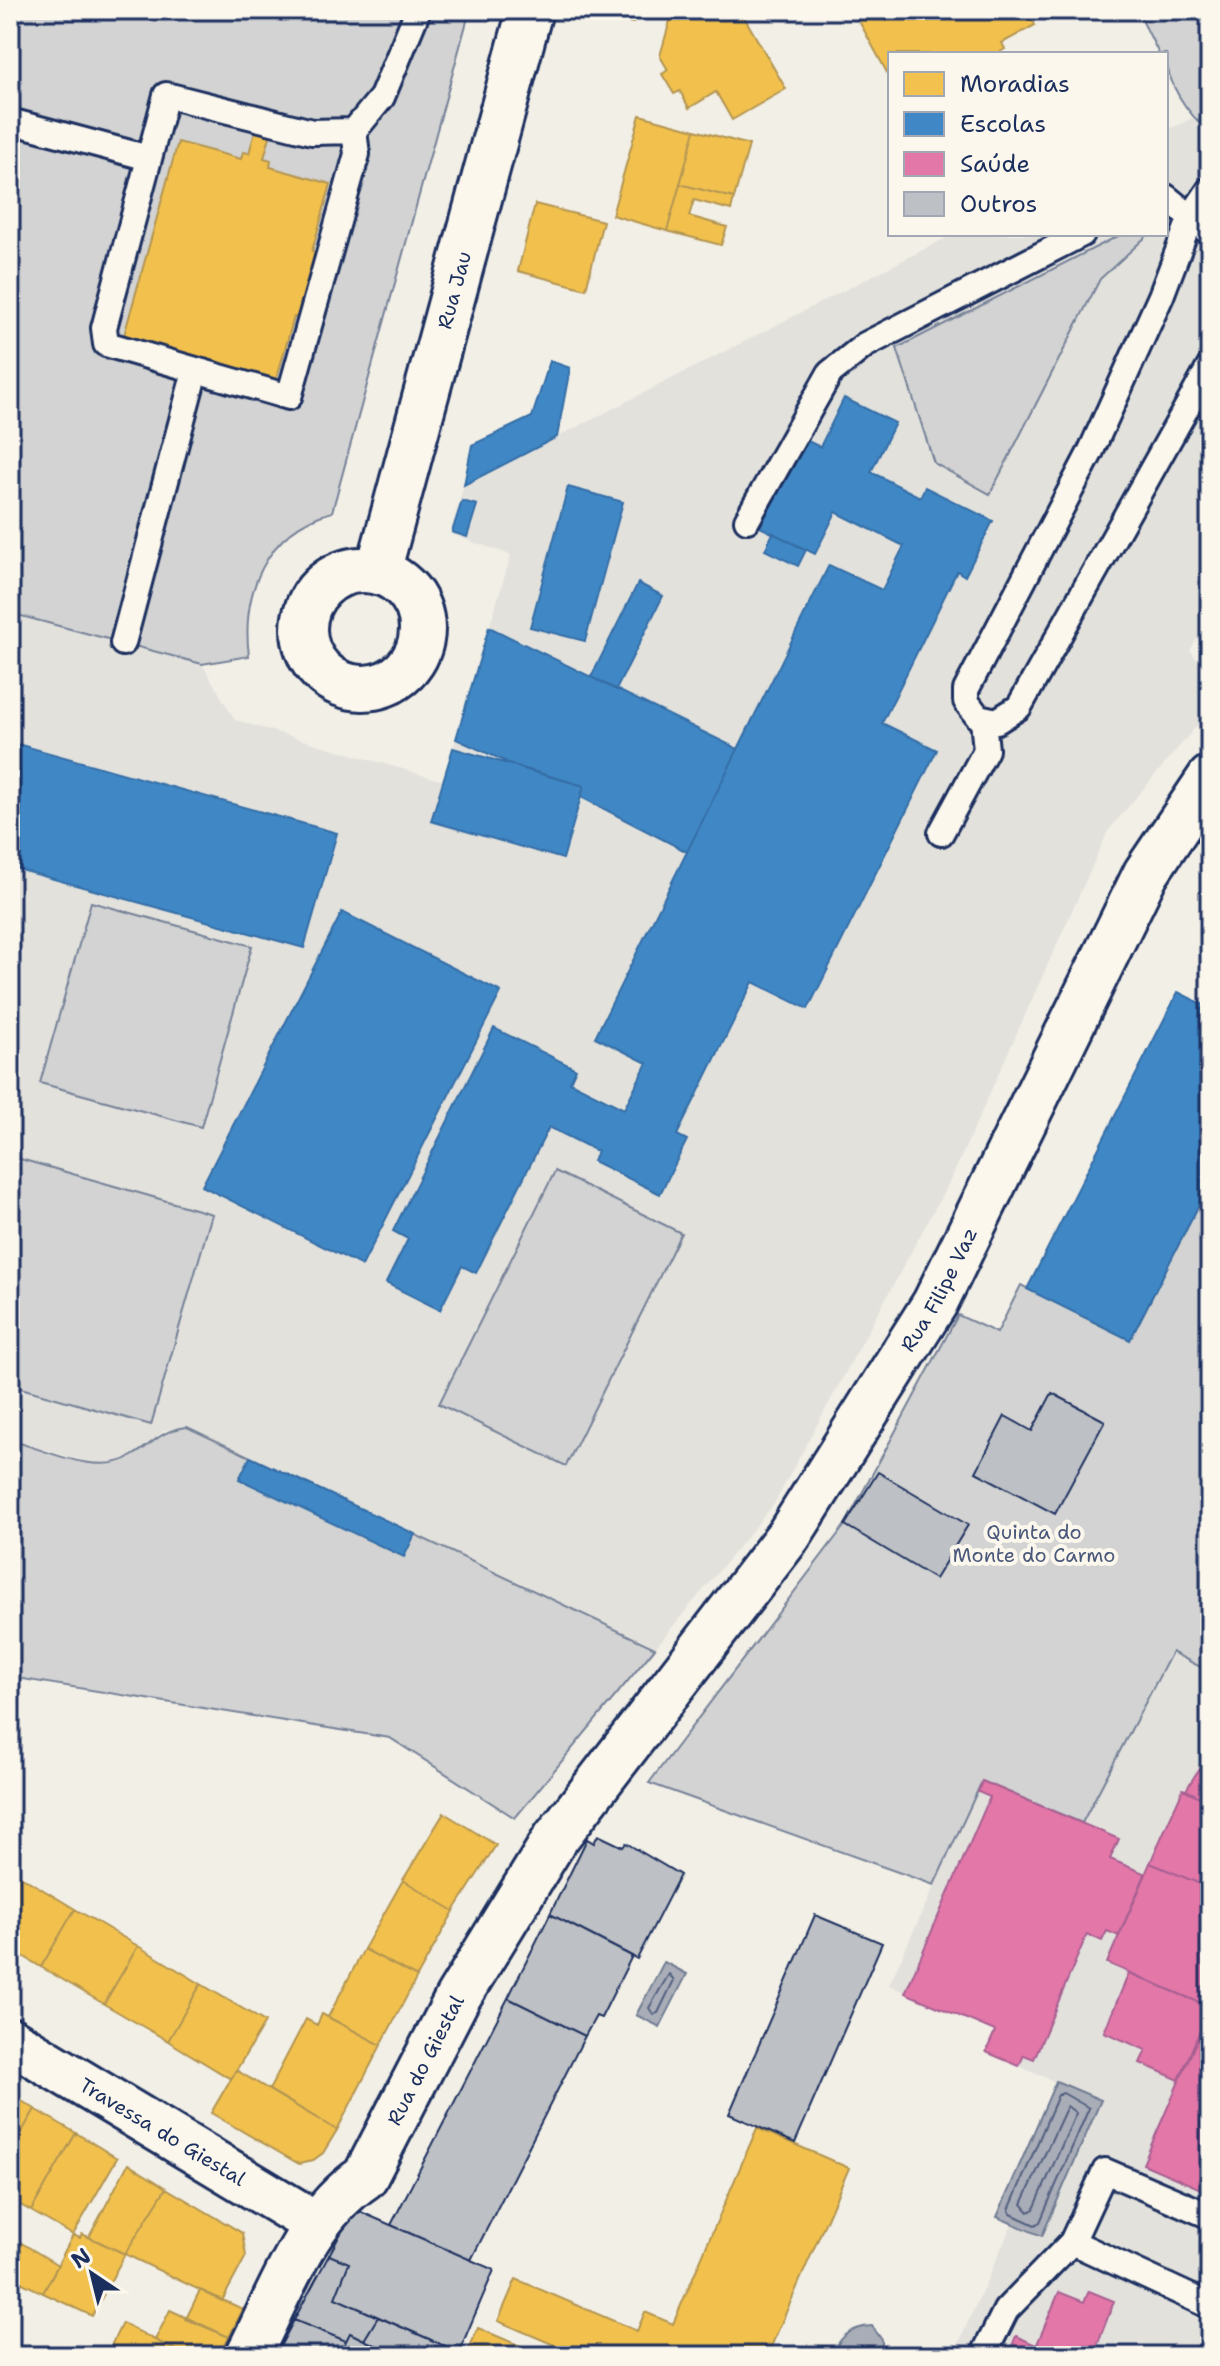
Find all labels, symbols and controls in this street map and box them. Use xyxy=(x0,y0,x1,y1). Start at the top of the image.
legend xyxy=(888,52,1168,236)
text: Moradias xyxy=(960,68,1070,100)
text: Escolas xyxy=(960,108,1046,140)
text: Saúde xyxy=(960,148,1030,180)
text: Outros xyxy=(960,188,1038,220)
street label: Rua Jau xyxy=(431,248,477,332)
street label: Rua Filipe Vaz xyxy=(895,1223,983,1357)
park label: Quinta do Monte do Carmo xyxy=(952,1519,1116,1568)
street label: Rua do Giestal xyxy=(381,1991,470,2130)
street label: Travessa do Giestal xyxy=(75,2072,250,2192)
north arrow xyxy=(52,2234,132,2314)
text: N xyxy=(65,2241,96,2275)

